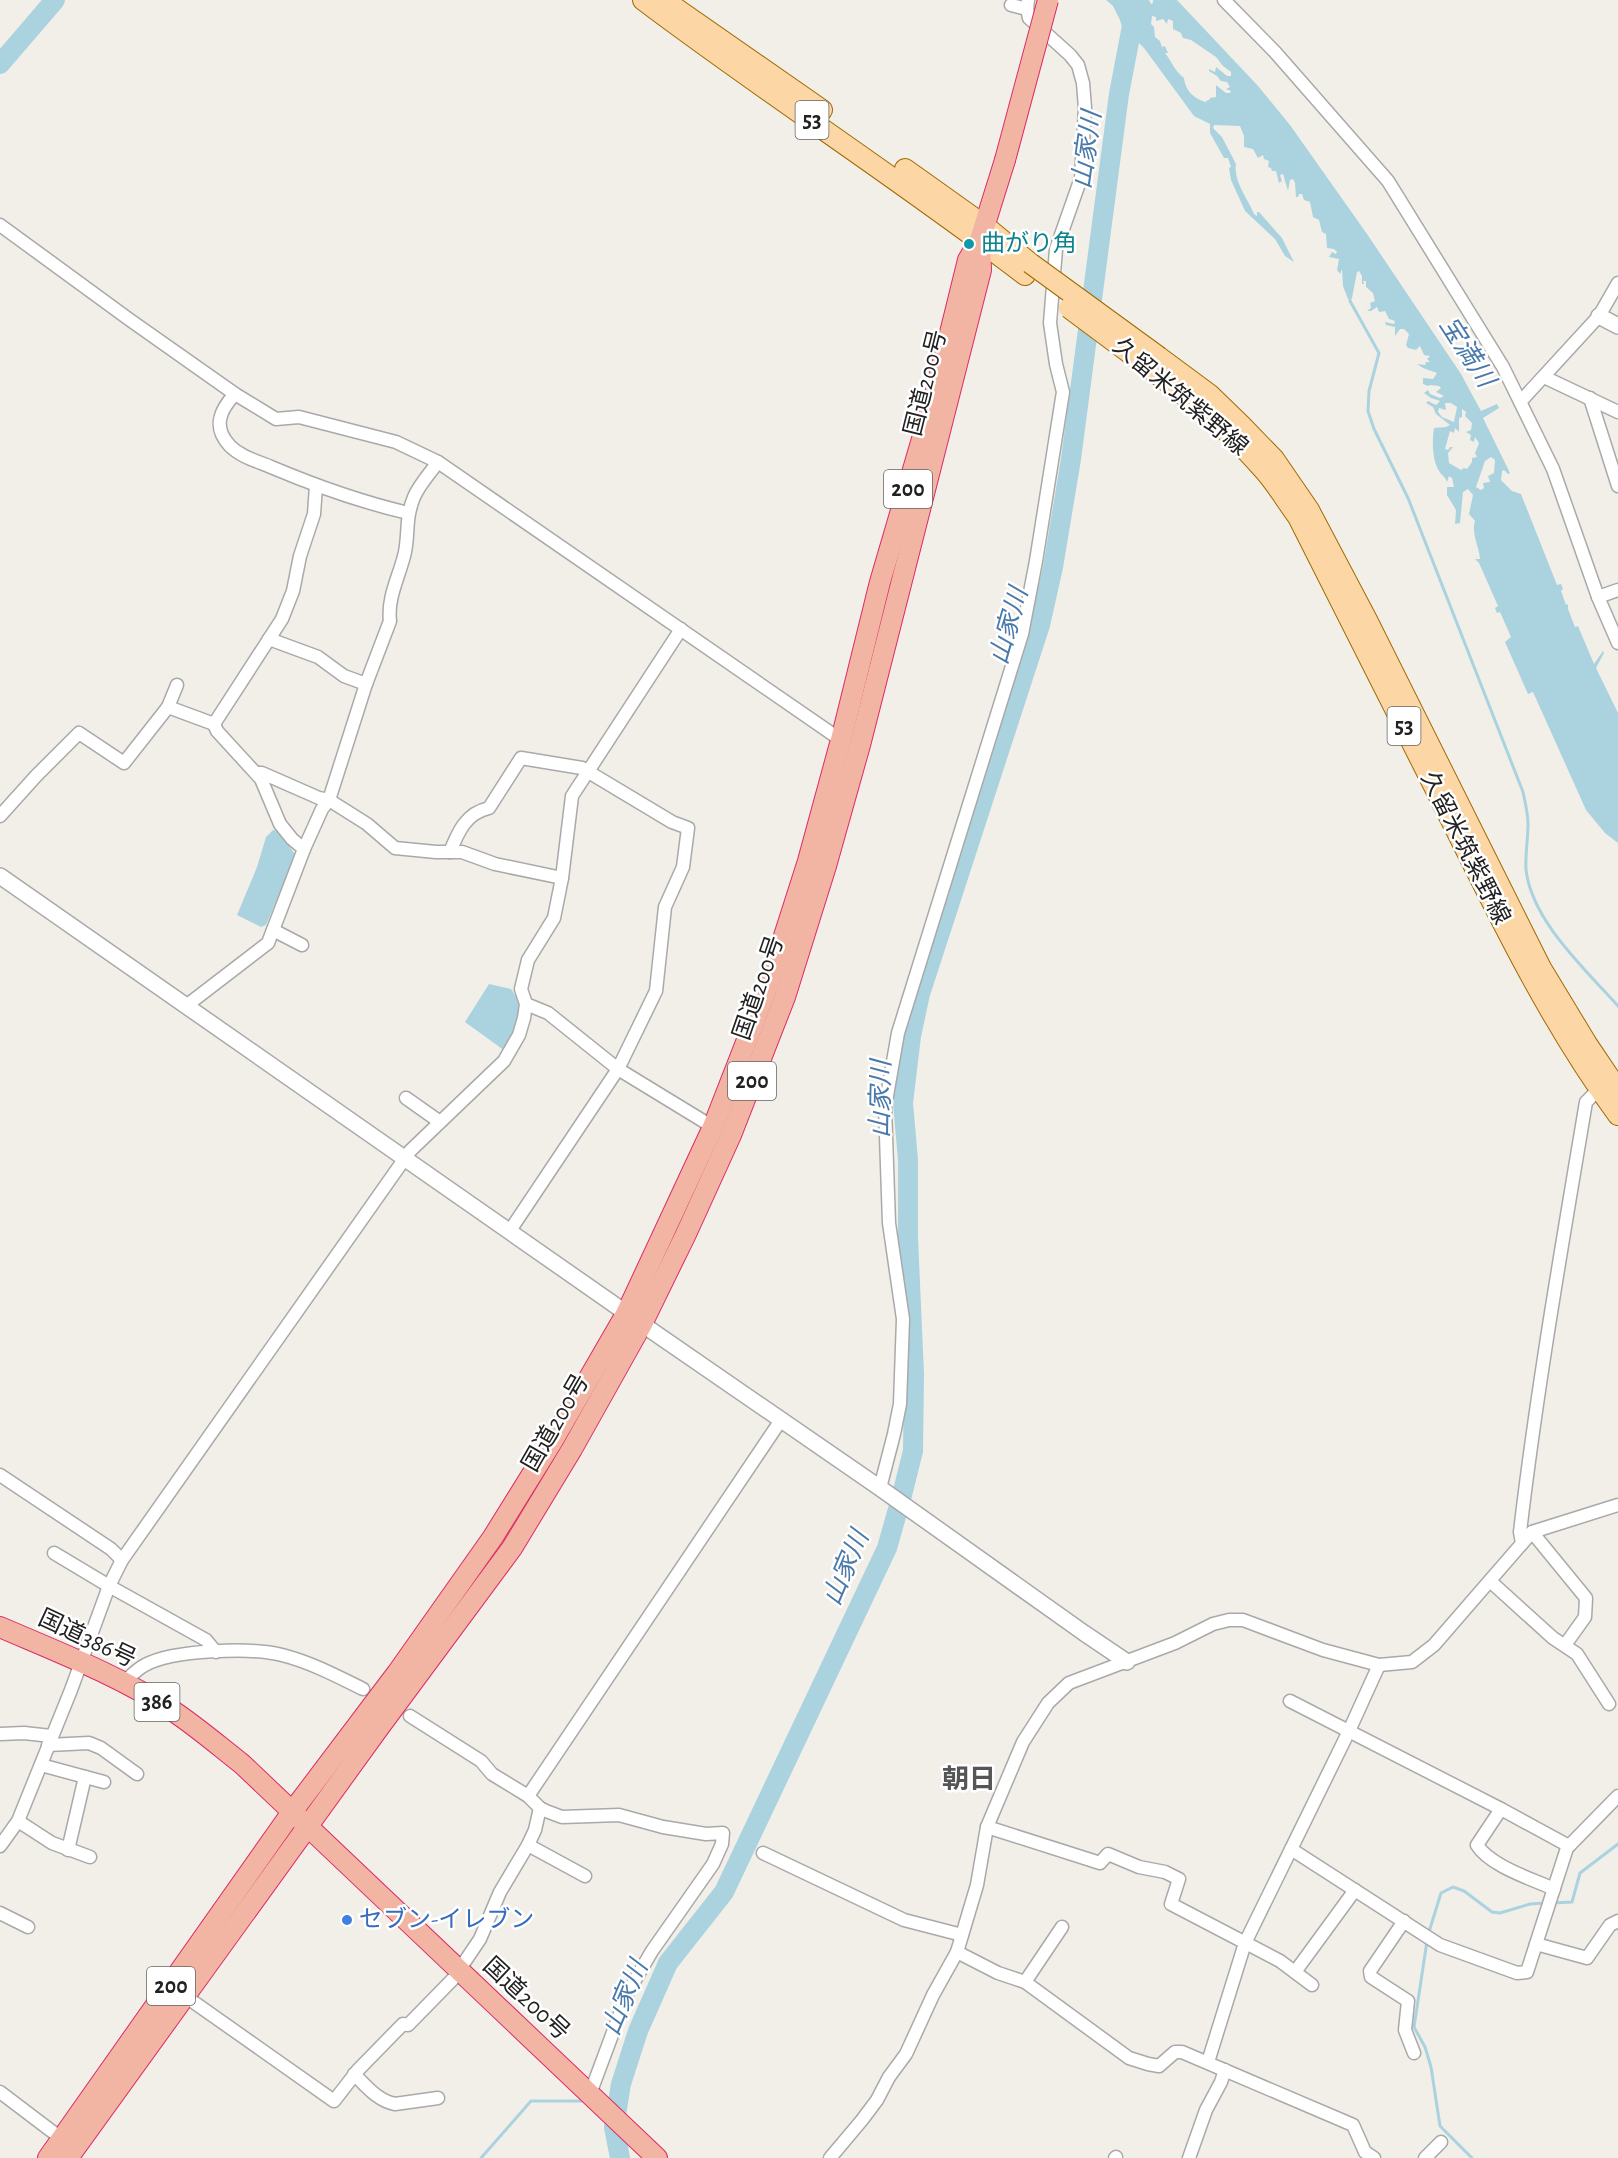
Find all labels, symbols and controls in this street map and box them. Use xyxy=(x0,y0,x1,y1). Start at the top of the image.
road number: 53 xyxy=(796,101,828,139)
water label: 山家川 xyxy=(1068,106,1106,190)
place label: 曲がり角 xyxy=(981,230,1077,256)
marker: 曲がり角 xyxy=(962,237,976,251)
water label: 宝満川 xyxy=(1435,312,1502,394)
street label: 国道200号 xyxy=(899,327,951,438)
street label: 久留米筑紫野線 xyxy=(1108,332,1253,460)
road number: 200 xyxy=(884,470,932,508)
water label: 山家川 xyxy=(985,582,1033,667)
road number: 53 xyxy=(1388,707,1420,745)
street label: 久留米筑紫野線 xyxy=(1416,767,1516,928)
street label: 国道200号 xyxy=(728,932,788,1043)
water label: 山家川 xyxy=(866,1057,895,1138)
road number: 200 xyxy=(728,1062,776,1100)
street label: 国道200号 xyxy=(517,1369,593,1476)
water label: 山家川 xyxy=(818,1524,874,1609)
street label: 国道386号 xyxy=(35,1604,140,1672)
road number: 386 xyxy=(134,1683,180,1721)
district label: 朝日 xyxy=(942,1765,996,1793)
place label: セブン-イレブン xyxy=(359,1906,534,1932)
marker: セブン-イレブン xyxy=(340,1913,354,1927)
street label: 国道200号 xyxy=(478,1952,575,2045)
water label: 山家川 xyxy=(597,1954,653,2039)
road number: 200 xyxy=(147,1967,195,2005)

